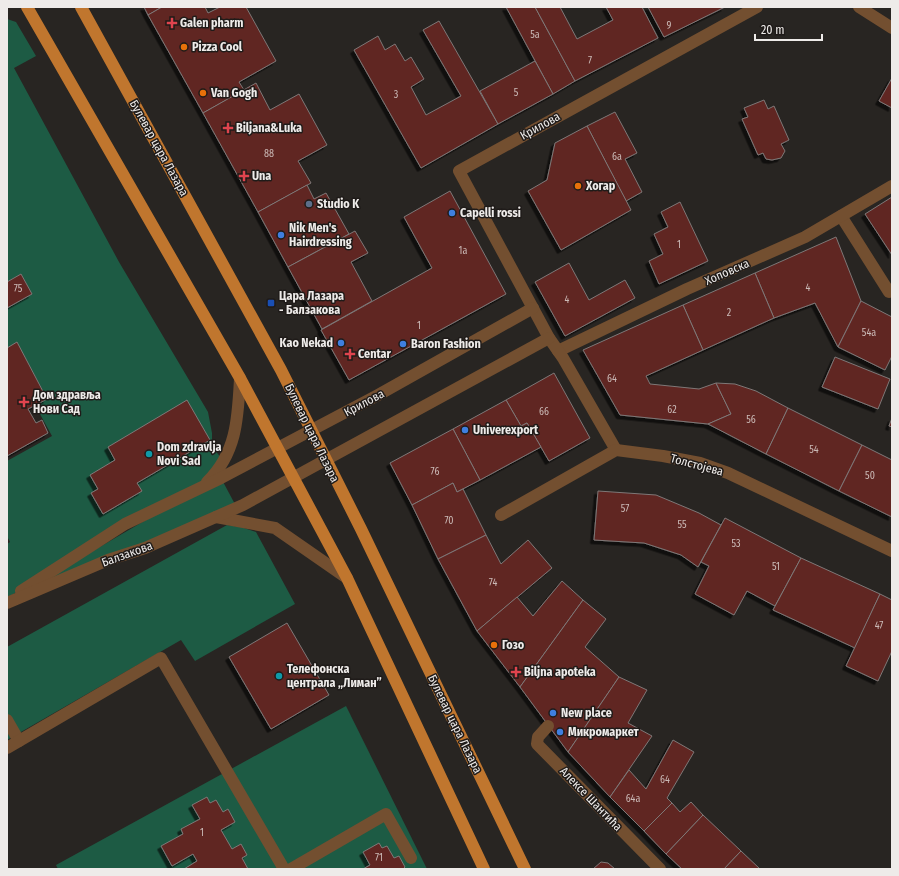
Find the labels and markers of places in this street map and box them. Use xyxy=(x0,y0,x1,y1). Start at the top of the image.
place label: Galen pharm xyxy=(180,16,243,30)
marker: Galen pharm xyxy=(167,18,177,28)
place label: Pizza Cool xyxy=(192,40,243,54)
marker: Pizza Cool xyxy=(179,42,189,52)
place label: Van Gogh xyxy=(210,86,257,100)
marker: Van Gogh xyxy=(198,88,208,98)
place label: Biljana&Luka xyxy=(236,121,302,135)
marker: Biljana&Luka xyxy=(223,123,233,133)
place label: Una xyxy=(252,169,271,183)
marker: Una xyxy=(239,171,249,181)
place label: Хогар xyxy=(585,179,616,193)
marker: Хогар xyxy=(573,181,583,191)
place label: Studio K xyxy=(317,197,360,211)
marker: Studio K xyxy=(304,199,314,209)
place label: Capelli rossi xyxy=(460,206,521,220)
marker: Capelli rossi xyxy=(447,208,457,218)
place label: Nik Men's Hairdressing xyxy=(289,221,352,249)
marker: Nik Men's Hairdressing xyxy=(276,230,286,240)
place label: Цара Лазара - Балзакова xyxy=(279,289,344,317)
marker: Цара Лазара - Балзакова xyxy=(266,298,276,308)
place label: Kao Nekad xyxy=(280,336,333,350)
place label: Baron Fashion xyxy=(411,337,481,351)
marker: Kao Nekad xyxy=(336,338,346,348)
marker: Baron Fashion xyxy=(398,339,408,349)
place label: Centar xyxy=(358,347,391,361)
marker: Centar xyxy=(345,349,355,359)
place label: Дом здравља Нови Сад xyxy=(32,388,101,416)
marker: Дом здравља Нови Сад xyxy=(18,396,30,408)
place label: Univerexport xyxy=(473,423,539,437)
marker: Univerexport xyxy=(460,425,470,435)
place label: Dom zdravlja Novi Sad xyxy=(157,440,222,468)
marker: Dom zdravlja Novi Sad xyxy=(144,449,154,459)
place label: Гозо xyxy=(502,638,525,652)
marker: Гозо xyxy=(489,640,499,650)
place label: Телефонска централа „Лиман” xyxy=(287,662,382,690)
place label: Biljna apoteka xyxy=(524,665,596,679)
marker: Biljna apoteka xyxy=(511,667,521,677)
marker: Телефонска централа „Лиман” xyxy=(274,671,284,681)
place label: New place xyxy=(561,706,612,720)
marker: New place xyxy=(548,708,558,718)
place label: Микромаркет xyxy=(568,725,640,739)
marker: Микромаркет xyxy=(555,727,565,737)

